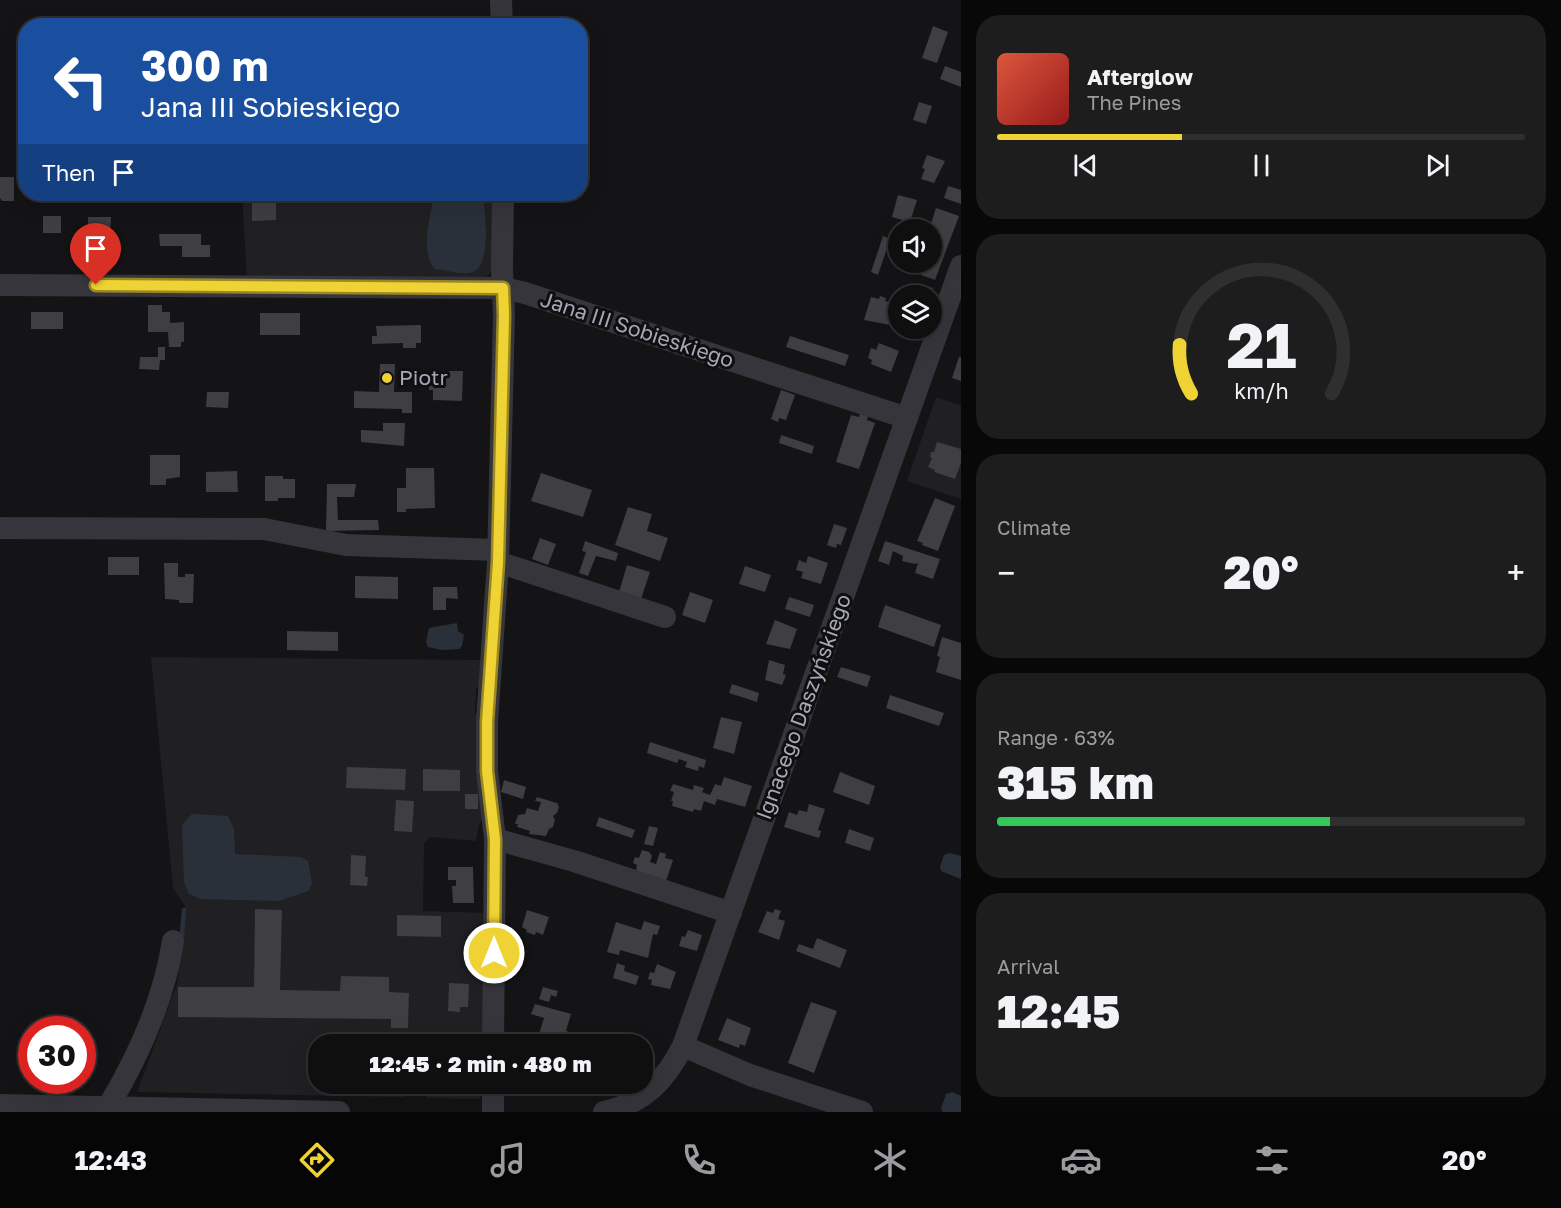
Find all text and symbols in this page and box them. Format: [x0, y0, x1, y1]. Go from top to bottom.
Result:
text: 300 m [141, 40, 268, 90]
icon: left [42, 42, 120, 120]
text: Afterglow [1087, 63, 1193, 90]
text: The Pines [1087, 90, 1181, 114]
text: Jana III Sobieskiego [141, 91, 400, 123]
icon: previous [1069, 149, 1102, 182]
icon: pause [1245, 149, 1278, 182]
icon: next [1421, 149, 1454, 182]
icon: arrive [107, 156, 140, 189]
text: Then [42, 159, 95, 186]
map controls [888, 219, 942, 339]
button: sound [888, 219, 942, 273]
pin [70, 223, 121, 285]
icon: arrive [79, 232, 112, 265]
button: layers [888, 285, 942, 339]
street label: Jana III Sobieskiego [537, 286, 737, 373]
text: 21 [1226, 307, 1296, 382]
place label: Piotr [399, 364, 448, 390]
marker: Piotr [380, 371, 394, 385]
text: km/h [1234, 378, 1288, 404]
text: Climate [997, 515, 1071, 539]
text: 20° [1223, 545, 1299, 599]
text: − [997, 553, 1015, 592]
text: + [1507, 553, 1525, 592]
street label: Ignacego Daszyńskiego [750, 590, 856, 823]
text: Range · 63% [997, 725, 1115, 749]
text: 315 km [997, 755, 1154, 809]
position arrow [462, 921, 526, 985]
text: Arrival [997, 954, 1060, 978]
text: 12:45 [997, 984, 1120, 1038]
speed limit sign: 30 [18, 1016, 96, 1094]
text: 12:45 · 2 min · 480 m [369, 1050, 592, 1077]
icon: directions [296, 1139, 338, 1181]
icon: music [487, 1139, 529, 1181]
icon: phone [678, 1139, 720, 1181]
icon: climate [869, 1139, 911, 1181]
icon: car [1060, 1139, 1102, 1181]
icon: filters [1251, 1139, 1293, 1181]
text: 12:43 [75, 1144, 147, 1176]
text: 20° [1442, 1144, 1486, 1176]

